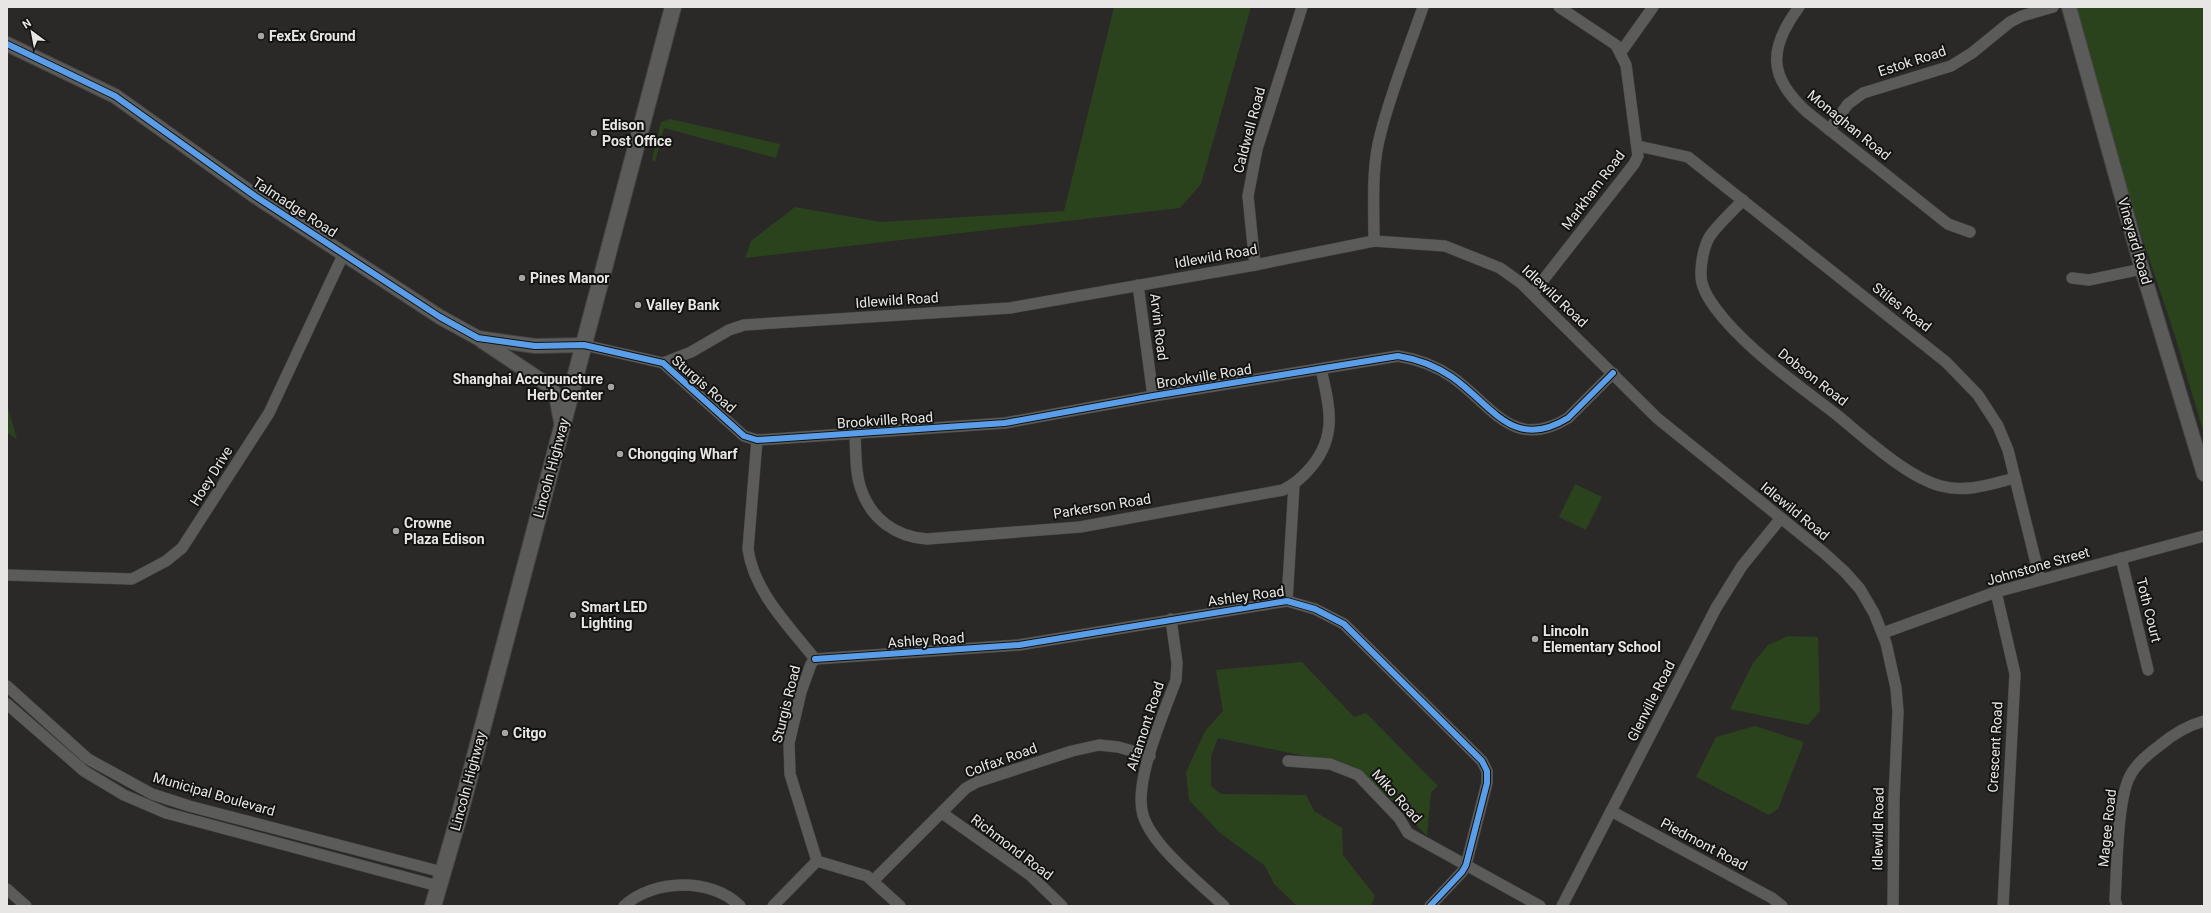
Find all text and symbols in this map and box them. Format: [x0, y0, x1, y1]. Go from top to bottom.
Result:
north arrow [12, 12, 52, 52]
text: N [20, 16, 34, 32]
place label: FexEx Ground [269, 28, 356, 44]
marker: FexEx Ground [256, 31, 266, 41]
street label: Estok Road [1876, 43, 1948, 79]
street label: Caldwell Road [1230, 85, 1268, 175]
street label: Monaghan Road [1804, 87, 1894, 163]
place label: Edison Post Office [602, 117, 672, 149]
marker: Edison Post Office [589, 128, 599, 138]
street label: Markham Road [1558, 147, 1628, 233]
street label: Talmadge Road [250, 174, 340, 240]
street label: Vineyard Road [2115, 196, 2155, 286]
street label: Idlewild Road [1174, 241, 1258, 271]
street label: Idlewild Road [1519, 262, 1591, 330]
place label: Pines Manor [530, 270, 609, 286]
marker: Pines Manor [517, 273, 527, 283]
street label: Stiles Road [1870, 279, 1934, 335]
street label: Idlewild Road [855, 289, 939, 311]
street label: Arvin Road [1147, 293, 1171, 361]
place label: Valley Bank [646, 297, 720, 313]
marker: Valley Bank [633, 300, 643, 310]
street label: Dobson Road [1775, 345, 1851, 409]
street label: Sturgis Road [669, 352, 739, 416]
street label: Brookville Road [1155, 361, 1253, 391]
place label: Shanghai Accupuncture Herb Center [453, 371, 603, 403]
marker: Shanghai Accupuncture Herb Center [606, 382, 616, 392]
street label: Brookville Road [836, 409, 934, 431]
street label: Lincoln Highway [530, 416, 572, 519]
street label: Hoey Drive [187, 443, 235, 509]
place label: Chongqing Wharf [628, 446, 739, 462]
marker: Chongqing Wharf [615, 449, 625, 459]
street label: Idlewild Road [1758, 479, 1832, 543]
street label: Parkerson Road [1052, 490, 1152, 522]
place label: Crowne Plaza Edison [404, 515, 485, 547]
marker: Crowne Plaza Edison [391, 526, 401, 536]
street label: Johnstone Street [1985, 544, 2092, 588]
street label: Toth Court [2133, 576, 2165, 644]
street label: Ashley Road [1207, 583, 1285, 609]
place label: Smart LED Lighting [581, 599, 647, 631]
marker: Smart LED Lighting [568, 610, 578, 620]
place label: Lincoln Elementary School [1543, 623, 1661, 655]
street label: Ashley Road [887, 629, 965, 651]
marker: Lincoln Elementary School [1530, 634, 1540, 644]
street label: Glenville Road [1624, 658, 1678, 744]
street label: Sturgis Road [769, 664, 803, 744]
street label: Altamont Road [1123, 679, 1167, 773]
street label: Crescent Road [1985, 701, 2005, 793]
place label: Citgo [513, 725, 547, 741]
marker: Citgo [500, 728, 510, 738]
street label: Lincoln Highway [447, 729, 489, 832]
street label: Colfax Road [963, 740, 1039, 780]
street label: Miko Road [1369, 766, 1425, 826]
street label: Municipal Boulevard [151, 769, 277, 819]
street label: Idlewild Road [1869, 787, 1887, 871]
street label: Magee Road [2095, 788, 2119, 868]
street label: Richmond Road [968, 811, 1056, 883]
street label: Piedmont Road [1658, 814, 1750, 874]

